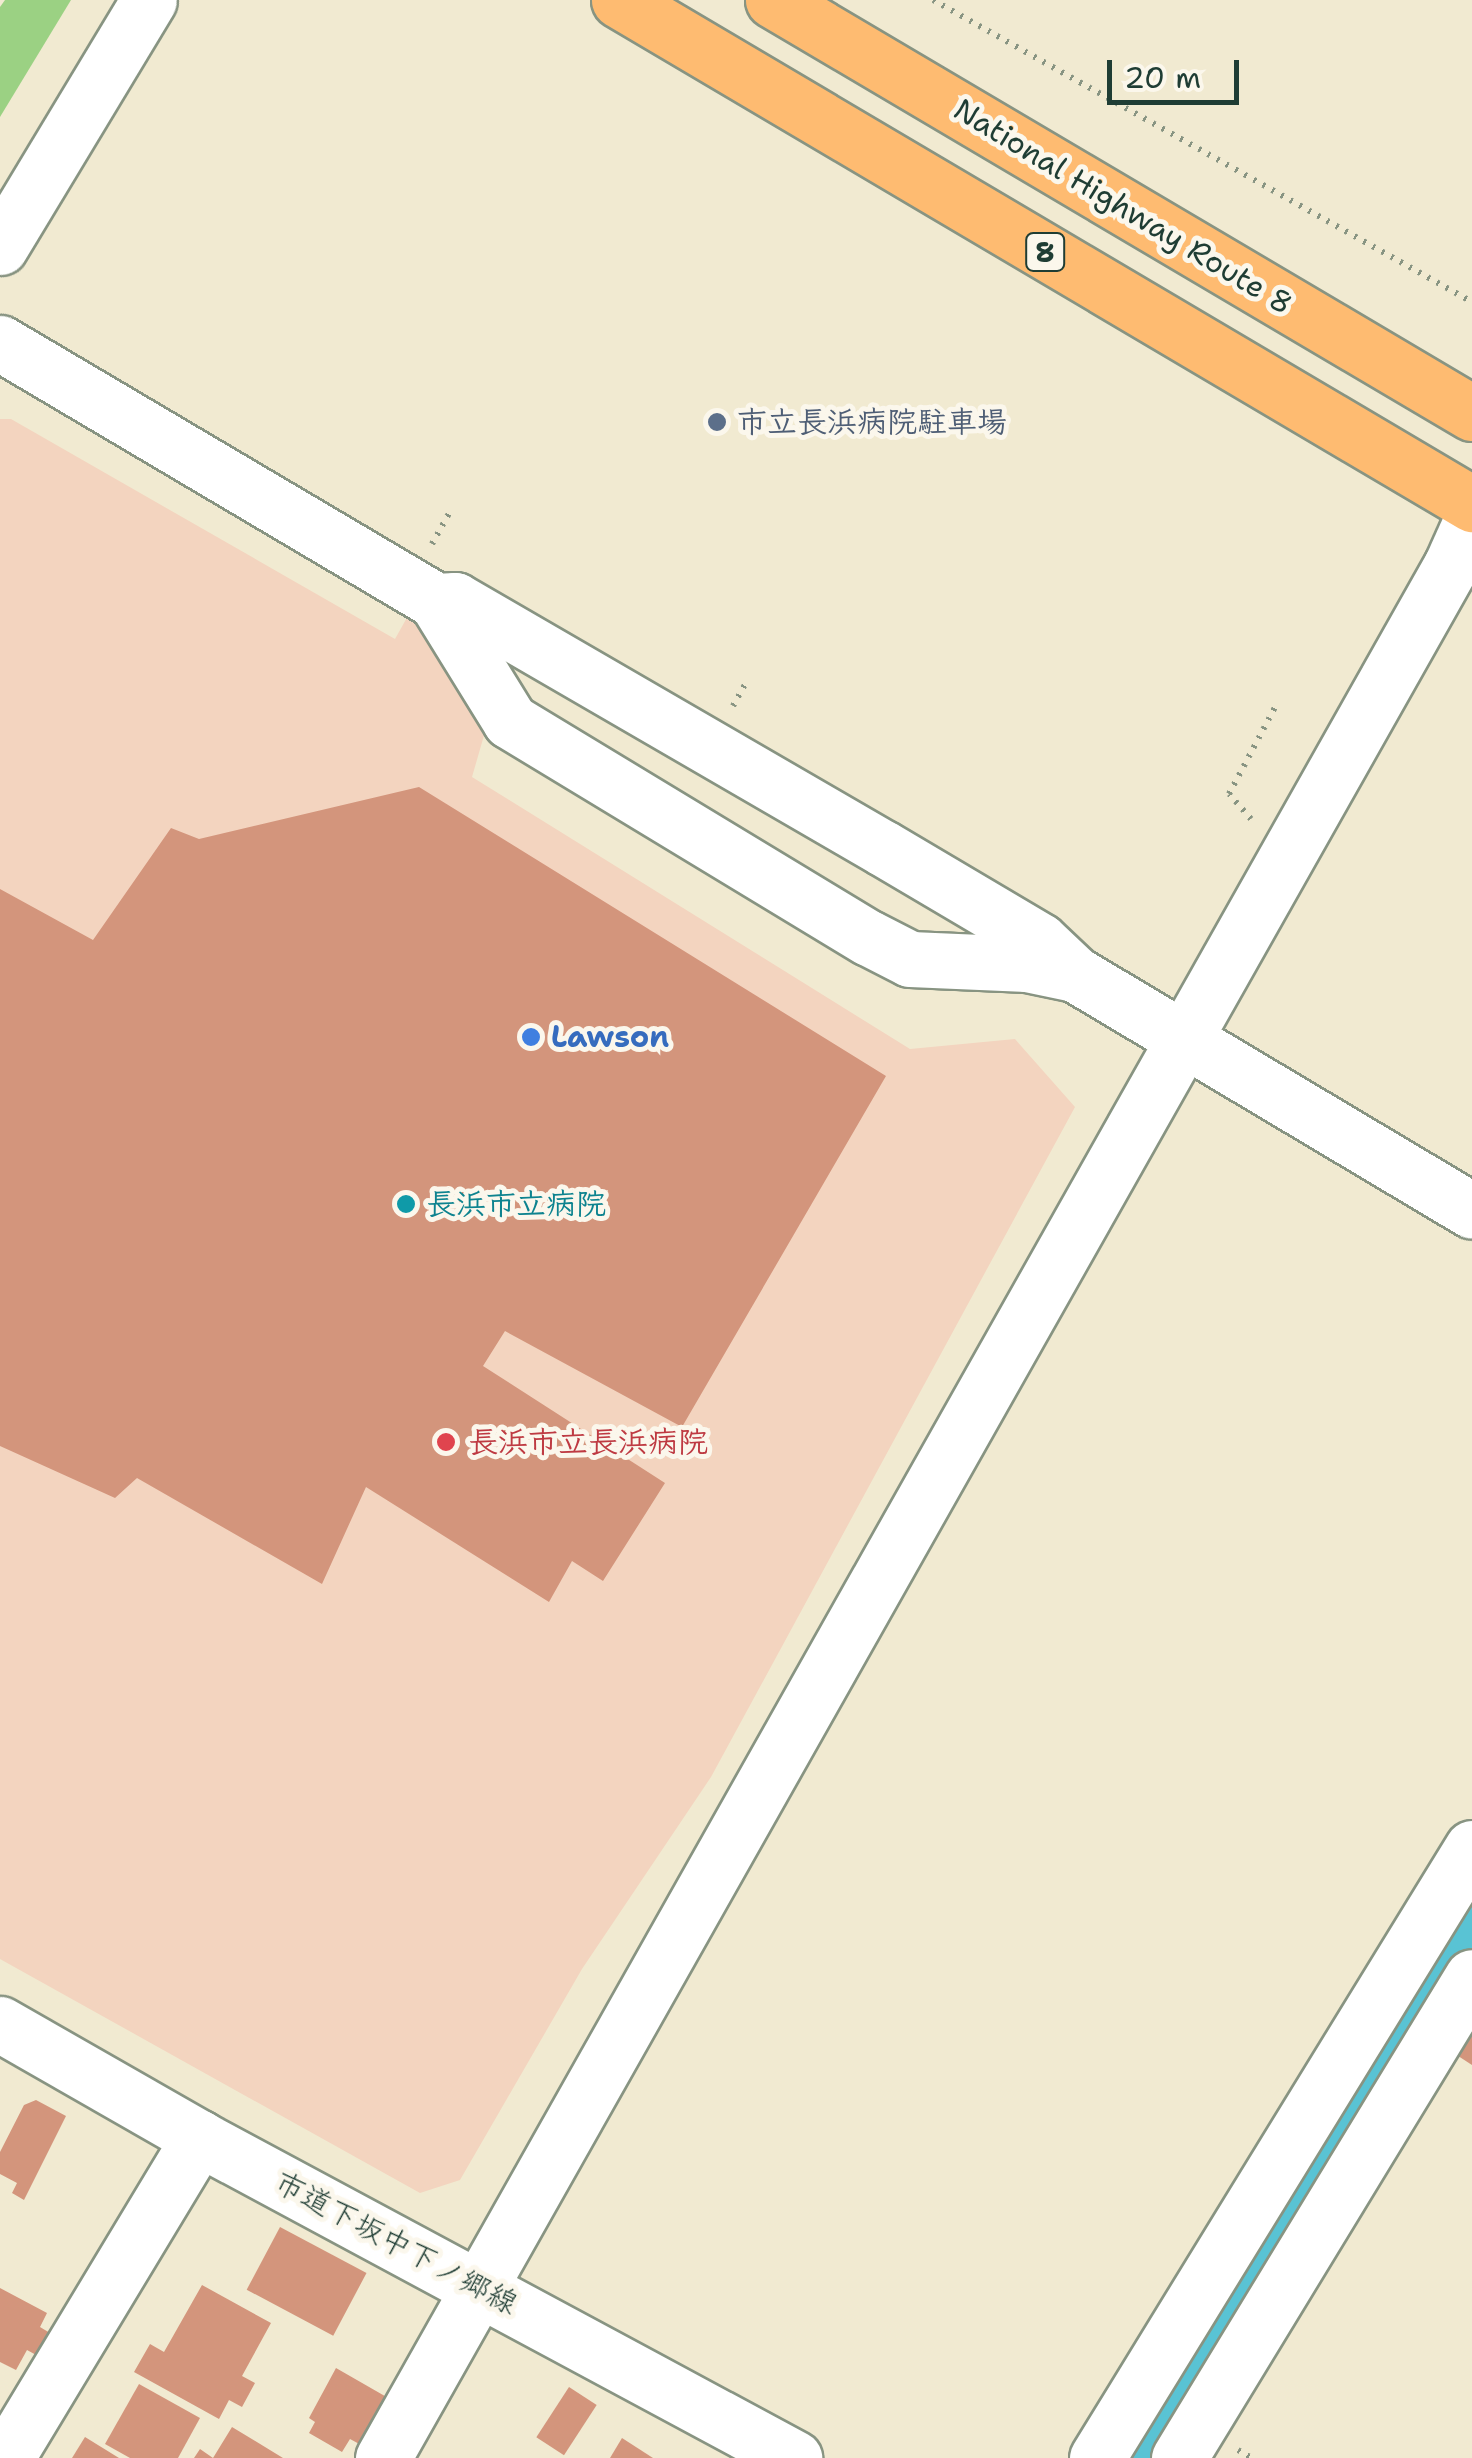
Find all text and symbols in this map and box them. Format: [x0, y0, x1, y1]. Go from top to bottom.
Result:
scale bar [1112, 40, 1244, 102]
text: 20 m [1124, 57, 1201, 98]
street label: National Highway Route 8 [947, 92, 1299, 322]
road number: 8 [1025, 229, 1065, 275]
place label: 市立長浜病院駐車場 [737, 404, 1007, 440]
marker: 市立長浜病院駐車場 [706, 411, 728, 433]
place label: Lawson [551, 1019, 669, 1055]
marker: Lawson [520, 1026, 542, 1048]
place label: 長浜市立病院 [426, 1186, 606, 1222]
marker: 長浜市立病院 [395, 1193, 417, 1215]
place label: 長浜市立長浜病院 [468, 1424, 708, 1460]
marker: 長浜市立長浜病院 [433, 1429, 459, 1455]
street label: 市道下坂中下ノ郷線 [268, 2164, 524, 2322]

